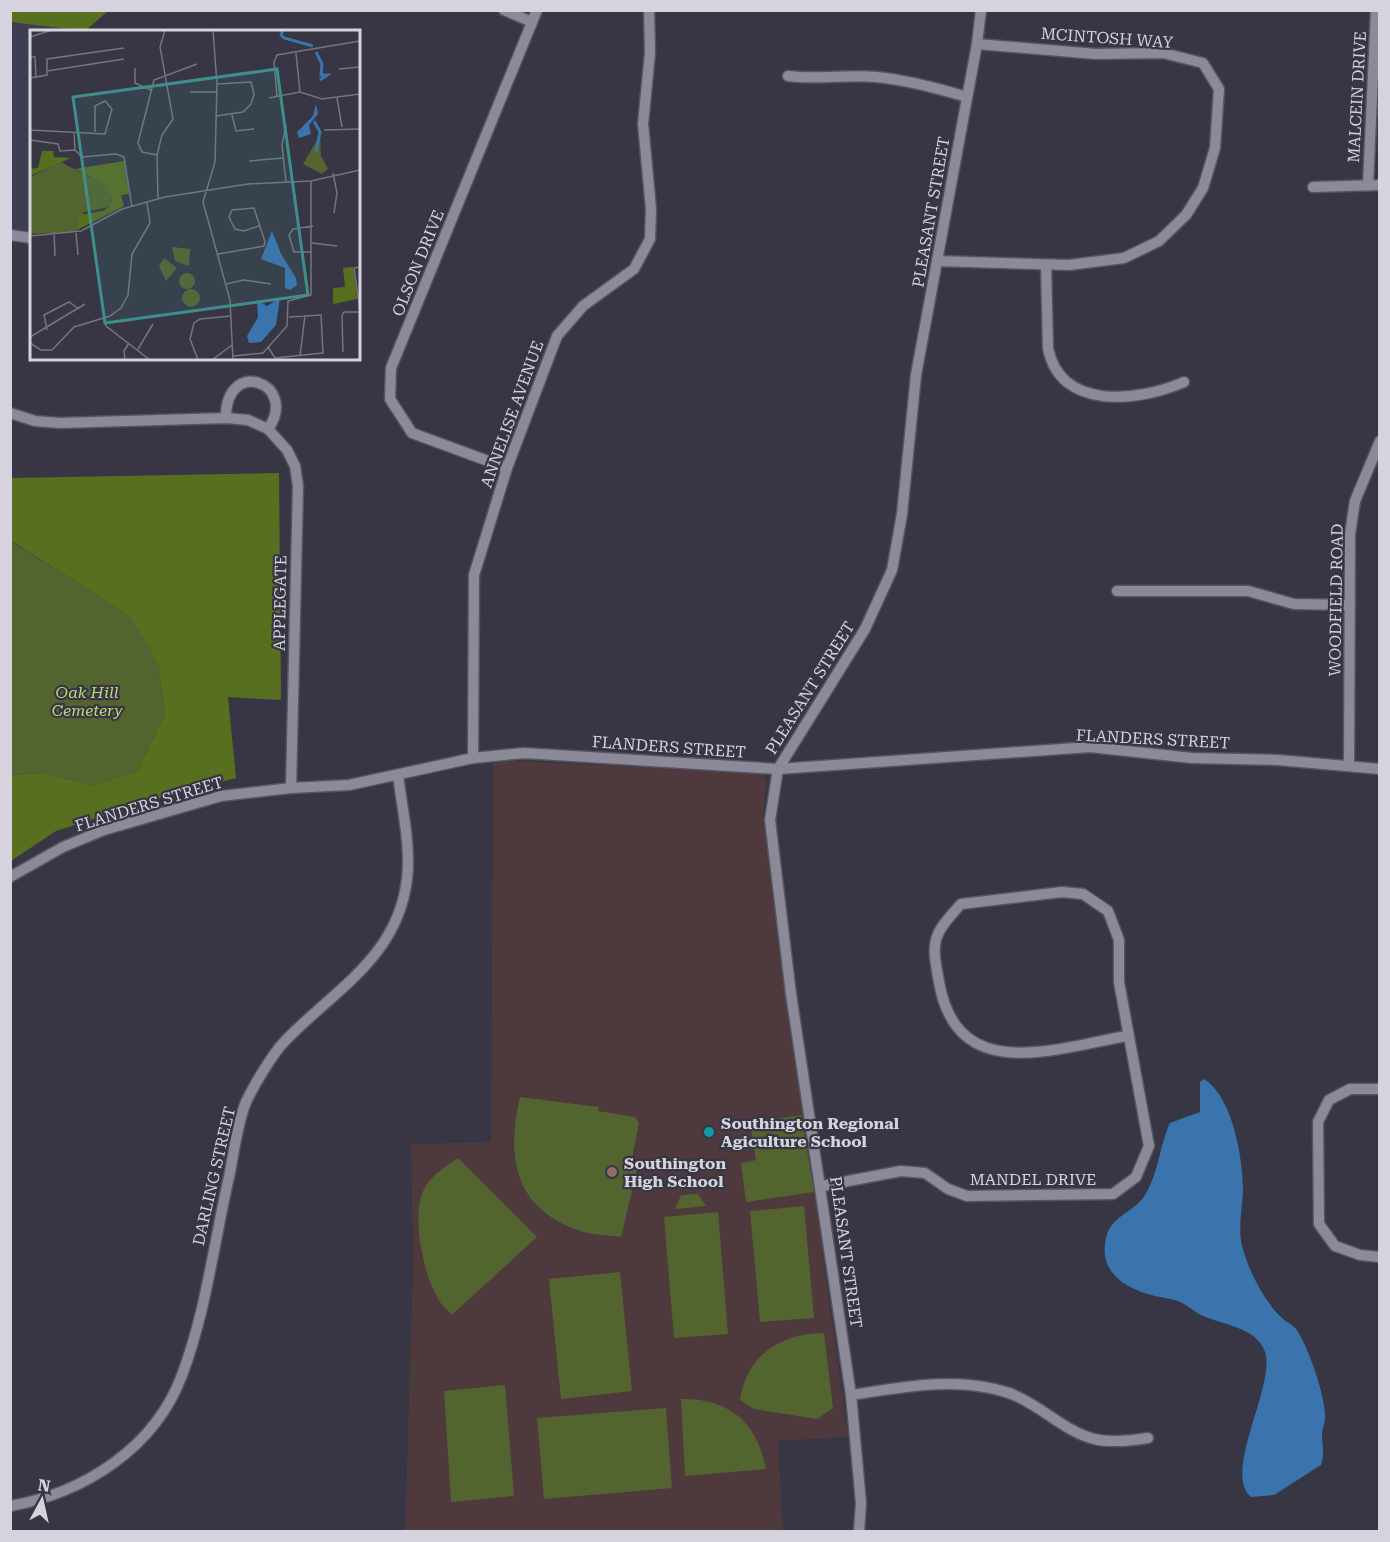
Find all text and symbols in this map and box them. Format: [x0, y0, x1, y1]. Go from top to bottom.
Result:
street label: MCINTOSH WAY [1040, 24, 1174, 52]
inset map [30, 30, 360, 360]
street label: MALCEIN DRIVE [1344, 31, 1370, 163]
street label: PLEASANT STREET [908, 135, 954, 289]
street label: OLSON DRIVE [388, 207, 448, 319]
street label: ANNELISE AVENUE [477, 338, 547, 490]
street label: WOODFIELD ROAD [1325, 523, 1347, 677]
street label: APPLEGATE [270, 555, 290, 651]
street label: PLEASANT STREET [761, 618, 859, 758]
park label: Oak Hill Cemetery [52, 683, 123, 720]
street label: FLANDERS STREET [1076, 725, 1231, 753]
street label: FLANDERS STREET [592, 732, 747, 762]
street label: FLANDERS STREET [73, 772, 226, 836]
street label: DARLING STREET [189, 1104, 239, 1247]
place label: Southington Regional Agiculture School [721, 1114, 900, 1151]
marker: Southington Regional Agiculture School [702, 1125, 716, 1139]
place label: Southington High School [624, 1154, 726, 1191]
marker: Southington High School [605, 1165, 619, 1179]
street label: MANDEL DRIVE [970, 1170, 1096, 1189]
street label: PLEASANT STREET [826, 1175, 866, 1329]
north arrow [12, 1470, 72, 1530]
text: N [37, 1475, 51, 1496]

